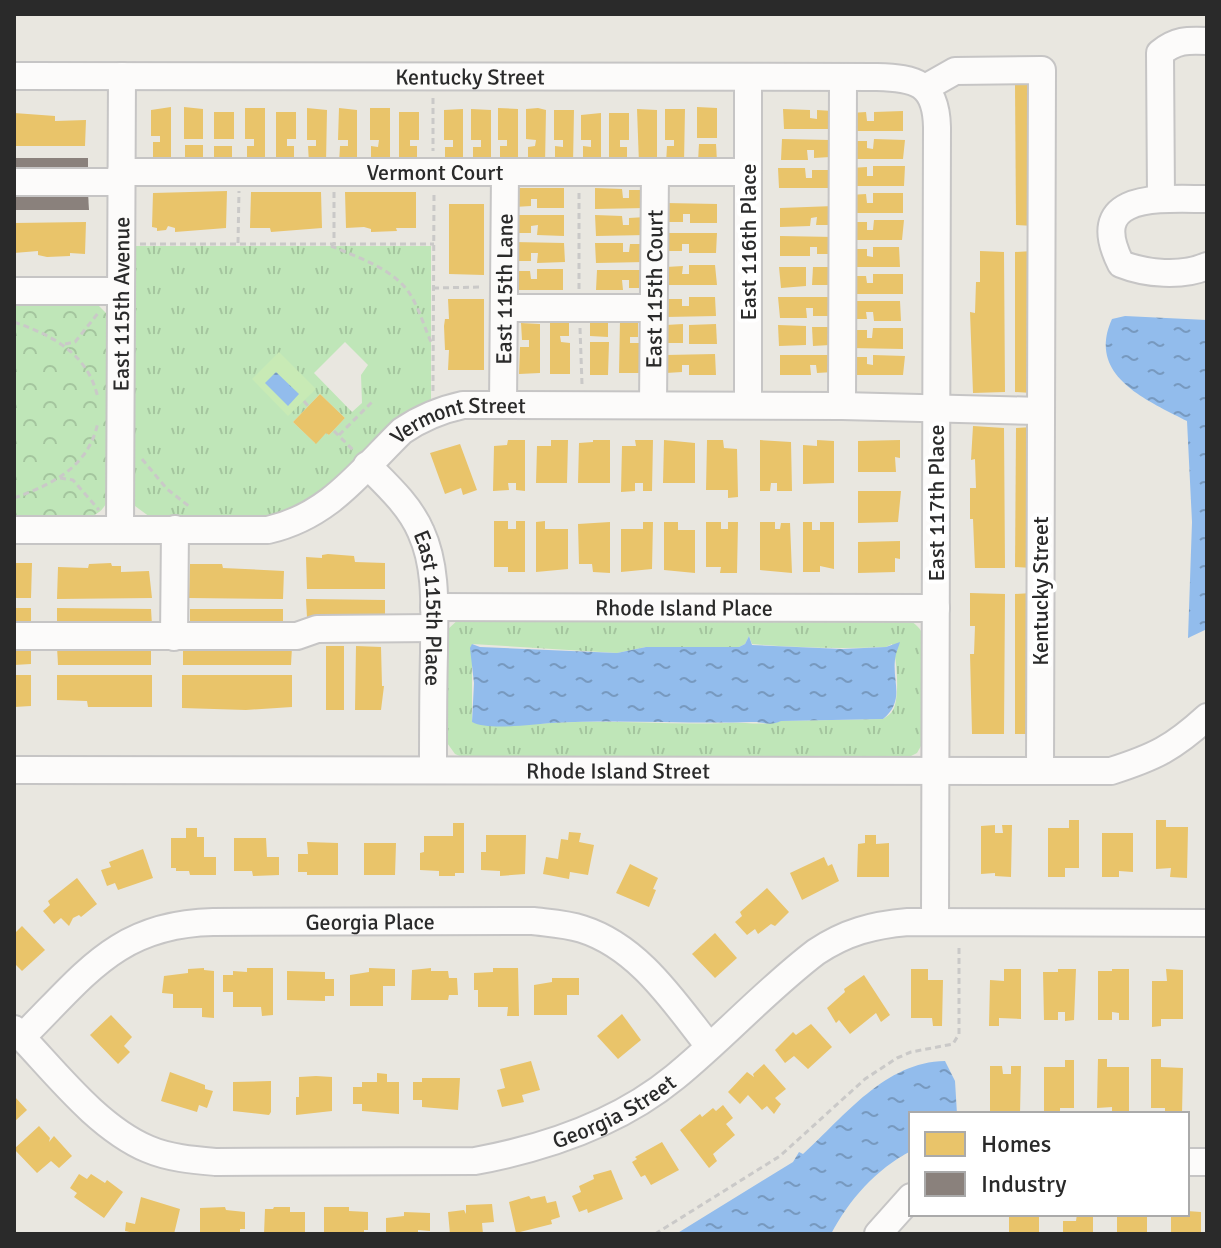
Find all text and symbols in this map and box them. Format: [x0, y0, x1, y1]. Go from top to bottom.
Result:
street label: Kentucky Street [395, 63, 545, 91]
street label: Vermont Court [366, 159, 504, 186]
street label: East 116th Place [735, 163, 762, 321]
street label: East 115th Court [640, 209, 669, 368]
street label: East 115th Lane [490, 213, 519, 365]
street label: East 115th Avenue [108, 217, 135, 391]
street label: Vermont Street [384, 392, 526, 449]
street label: East 117th Place [923, 424, 950, 582]
street label: Kentucky Street [1027, 516, 1054, 666]
street label: East 115th Place [408, 526, 447, 686]
street label: Rhode Island Place [595, 594, 773, 622]
street label: Rhode Island Street [526, 757, 710, 785]
street label: Georgia Place [305, 908, 435, 936]
street label: Georgia Street [549, 1069, 681, 1155]
legend [909, 1112, 1189, 1216]
text: Homes [981, 1129, 1051, 1159]
text: Industry [981, 1169, 1067, 1199]

